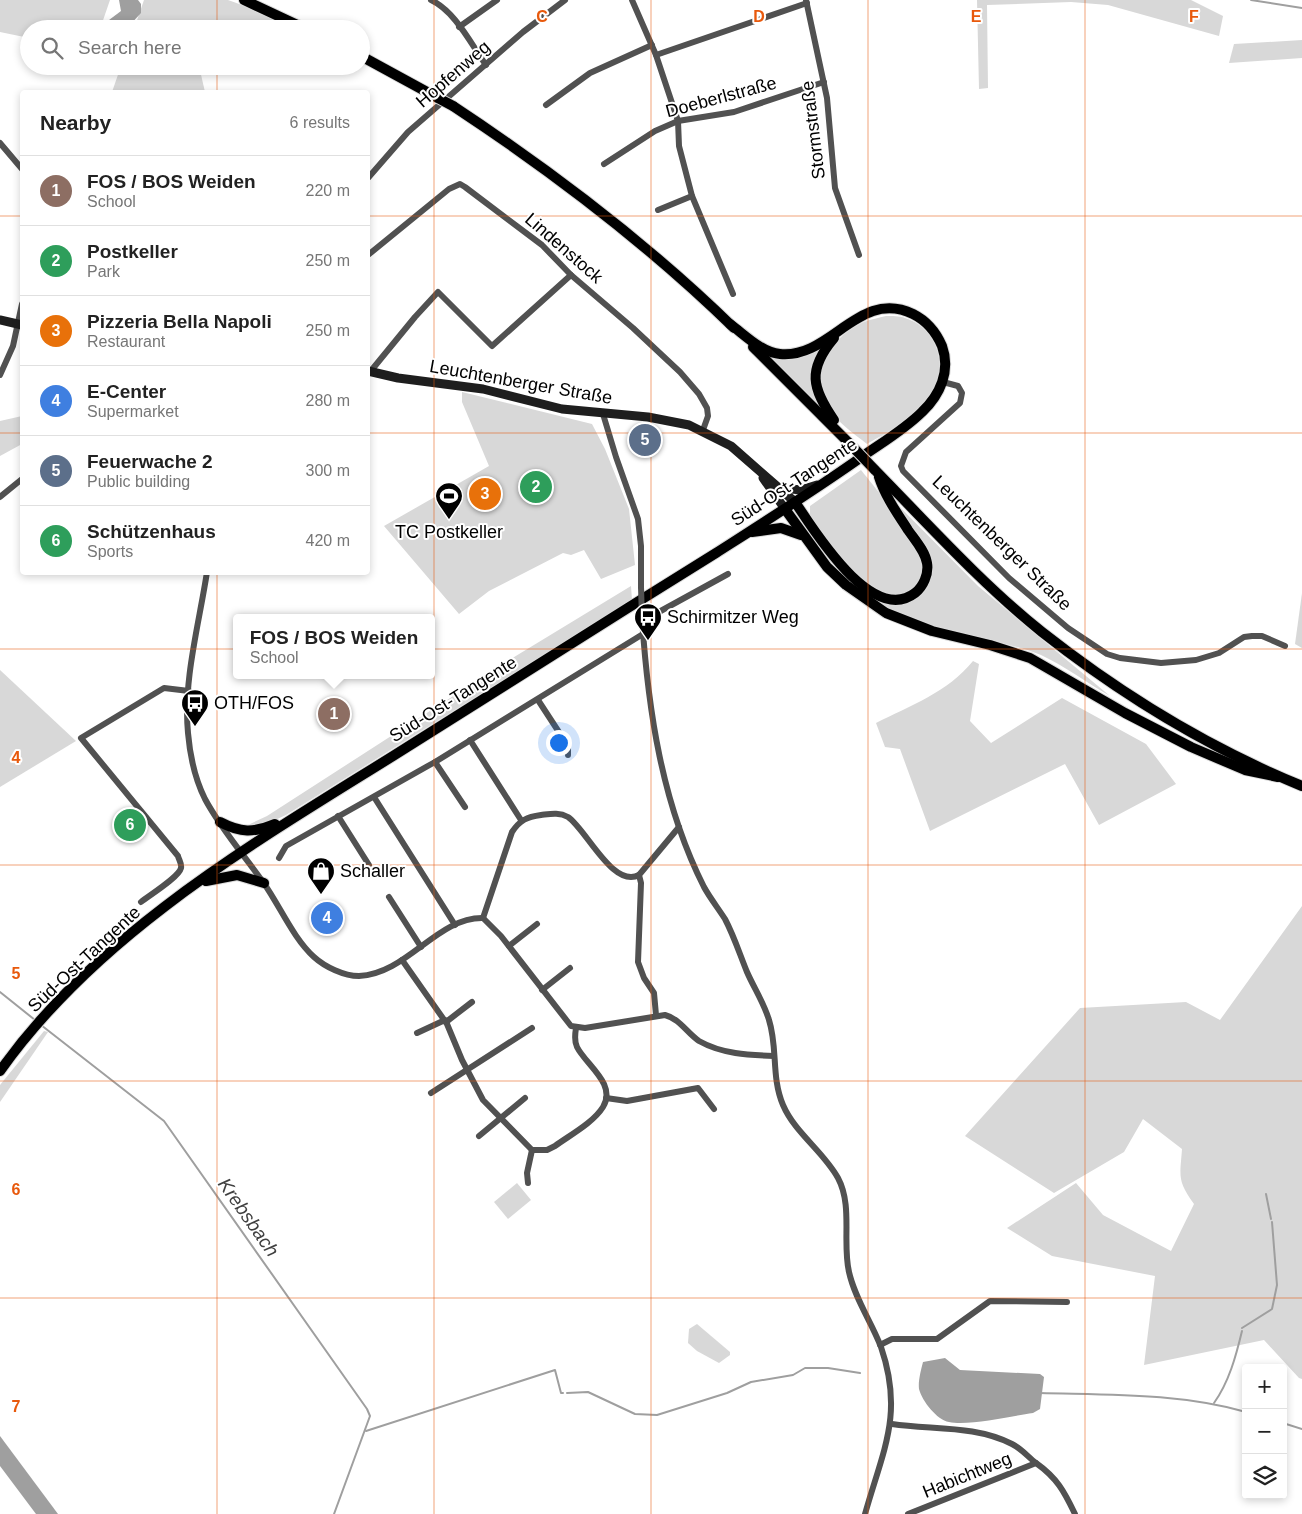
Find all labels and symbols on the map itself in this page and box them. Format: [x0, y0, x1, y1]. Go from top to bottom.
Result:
text: C [536, 8, 548, 25]
text: D [753, 8, 765, 25]
text: E [971, 8, 982, 25]
text: F [1189, 8, 1199, 25]
street label: Hopfenweg [412, 37, 494, 111]
street label: Doeberlstraße [663, 73, 779, 121]
street label: Stormstraße [797, 80, 829, 180]
street label: Lindenstock [521, 209, 608, 288]
street label: Leuchtenberger Straße [428, 356, 614, 408]
pin: 5 [629, 421, 661, 459]
street label: Süd-Ost-Tangente [727, 434, 861, 530]
pin: 2 [520, 468, 552, 506]
street label: Leuchtenberger Straße [928, 472, 1076, 614]
pin: 3 [469, 475, 501, 513]
sports icon: TC Postkeller [434, 481, 464, 520]
place label: TC Postkeller [395, 522, 503, 542]
bus stop icon: Schirmitzer Weg [633, 602, 663, 641]
place label: Schirmitzer Weg [667, 607, 799, 627]
street label: Süd-Ost-Tangente [386, 652, 520, 746]
bus stop icon: OTH/FOS [180, 688, 210, 727]
place label: OTH/FOS [214, 693, 294, 713]
pin: 1 [318, 695, 350, 733]
your location [546, 730, 572, 756]
text: 4 [12, 749, 21, 766]
pin: 6 [114, 806, 146, 844]
shop icon: Schaller [306, 856, 336, 895]
place label: Schaller [340, 861, 405, 881]
pin: 4 [311, 899, 343, 937]
street label: Süd-Ost-Tangente [24, 902, 144, 1016]
text: 5 [12, 965, 21, 982]
water label: Krebsbach [214, 1174, 283, 1261]
text: 6 [12, 1181, 21, 1198]
text: 7 [12, 1398, 21, 1415]
street label: Habichtweg [920, 1448, 1014, 1502]

